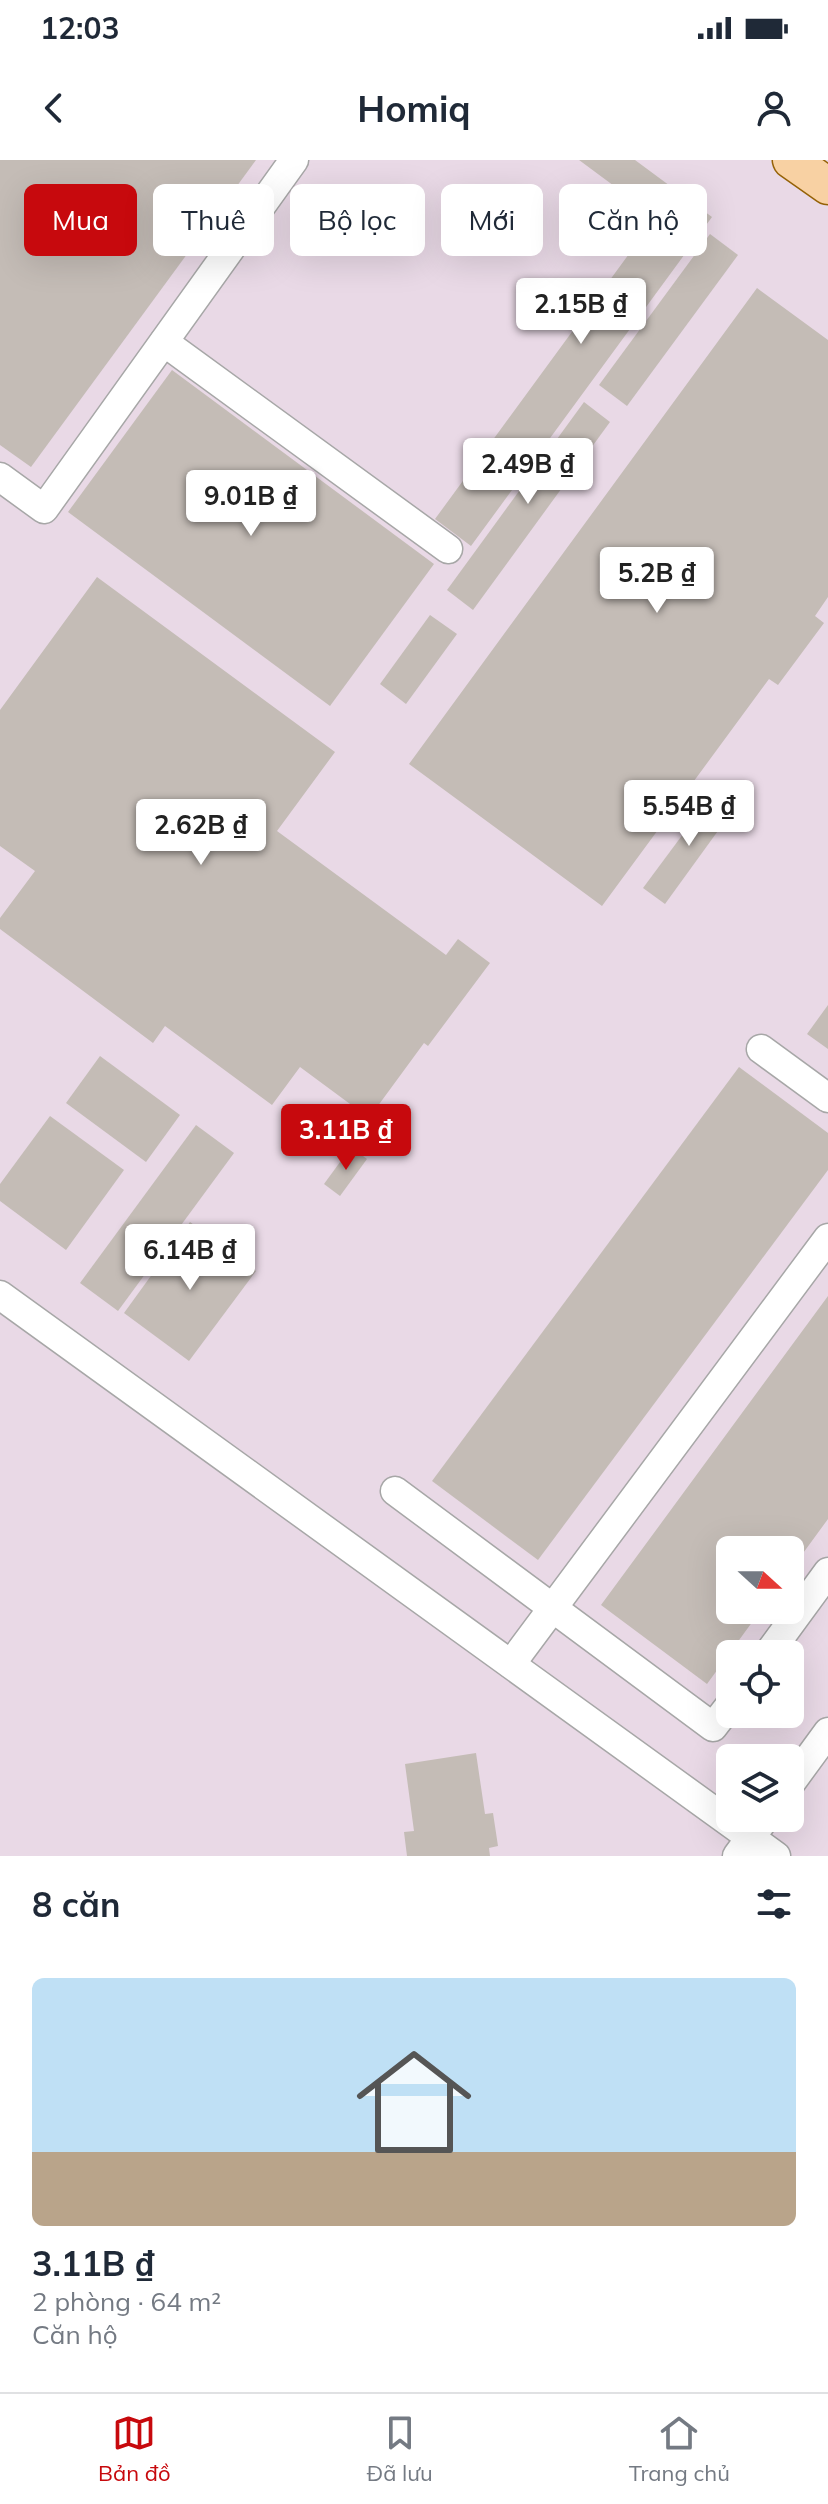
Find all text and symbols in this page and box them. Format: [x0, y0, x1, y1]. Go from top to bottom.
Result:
text: 12:03 [40, 9, 119, 47]
icon: back [32, 86, 76, 130]
text: Homiq [357, 86, 471, 131]
icon: person [752, 86, 796, 130]
chip: Mua [24, 184, 137, 256]
chip: Thuê [153, 184, 274, 256]
chip: Bộ lọc [290, 184, 425, 256]
chip: Mới [441, 184, 543, 256]
chip: Căn hộ [559, 184, 707, 256]
pin: 2.15B ₫ [507, 278, 655, 346]
text: 2.15B ₫ [534, 287, 628, 320]
pin: 2.49B ₫ [454, 438, 602, 506]
text: 2.49B ₫ [481, 447, 575, 480]
pin: 9.01B ₫ [177, 470, 325, 538]
text: 9.01B ₫ [204, 479, 298, 512]
pin: 5.2B ₫ [592, 547, 722, 615]
text: 5.2B ₫ [618, 556, 696, 589]
pin: 5.54B ₫ [615, 780, 763, 848]
text: 5.54B ₫ [642, 789, 736, 822]
pin: 2.62B ₫ [127, 799, 275, 867]
text: 2.62B ₫ [154, 808, 248, 841]
pin: 3.11B ₫ [272, 1104, 420, 1172]
text: 3.11B ₫ [299, 1113, 393, 1146]
pin: 6.14B ₫ [116, 1224, 264, 1292]
text: 6.14B ₫ [143, 1233, 237, 1266]
north arrow [716, 1536, 804, 1624]
map controls [716, 1536, 804, 1832]
button: locate [716, 1640, 804, 1728]
button: layers [716, 1744, 804, 1832]
icon: filters [752, 1882, 796, 1926]
text: 8 căn [32, 1883, 120, 1926]
icon: home [342, 2030, 486, 2174]
text: 3.11B ₫ [32, 2242, 155, 2285]
text: 2 phòng · 64 m² [32, 2285, 221, 2318]
text: Căn hộ [32, 2318, 118, 2351]
tab: Bản đồ [98, 2411, 171, 2487]
tab: Đã lưu [367, 2411, 433, 2487]
tab: Trang chủ [629, 2411, 730, 2487]

